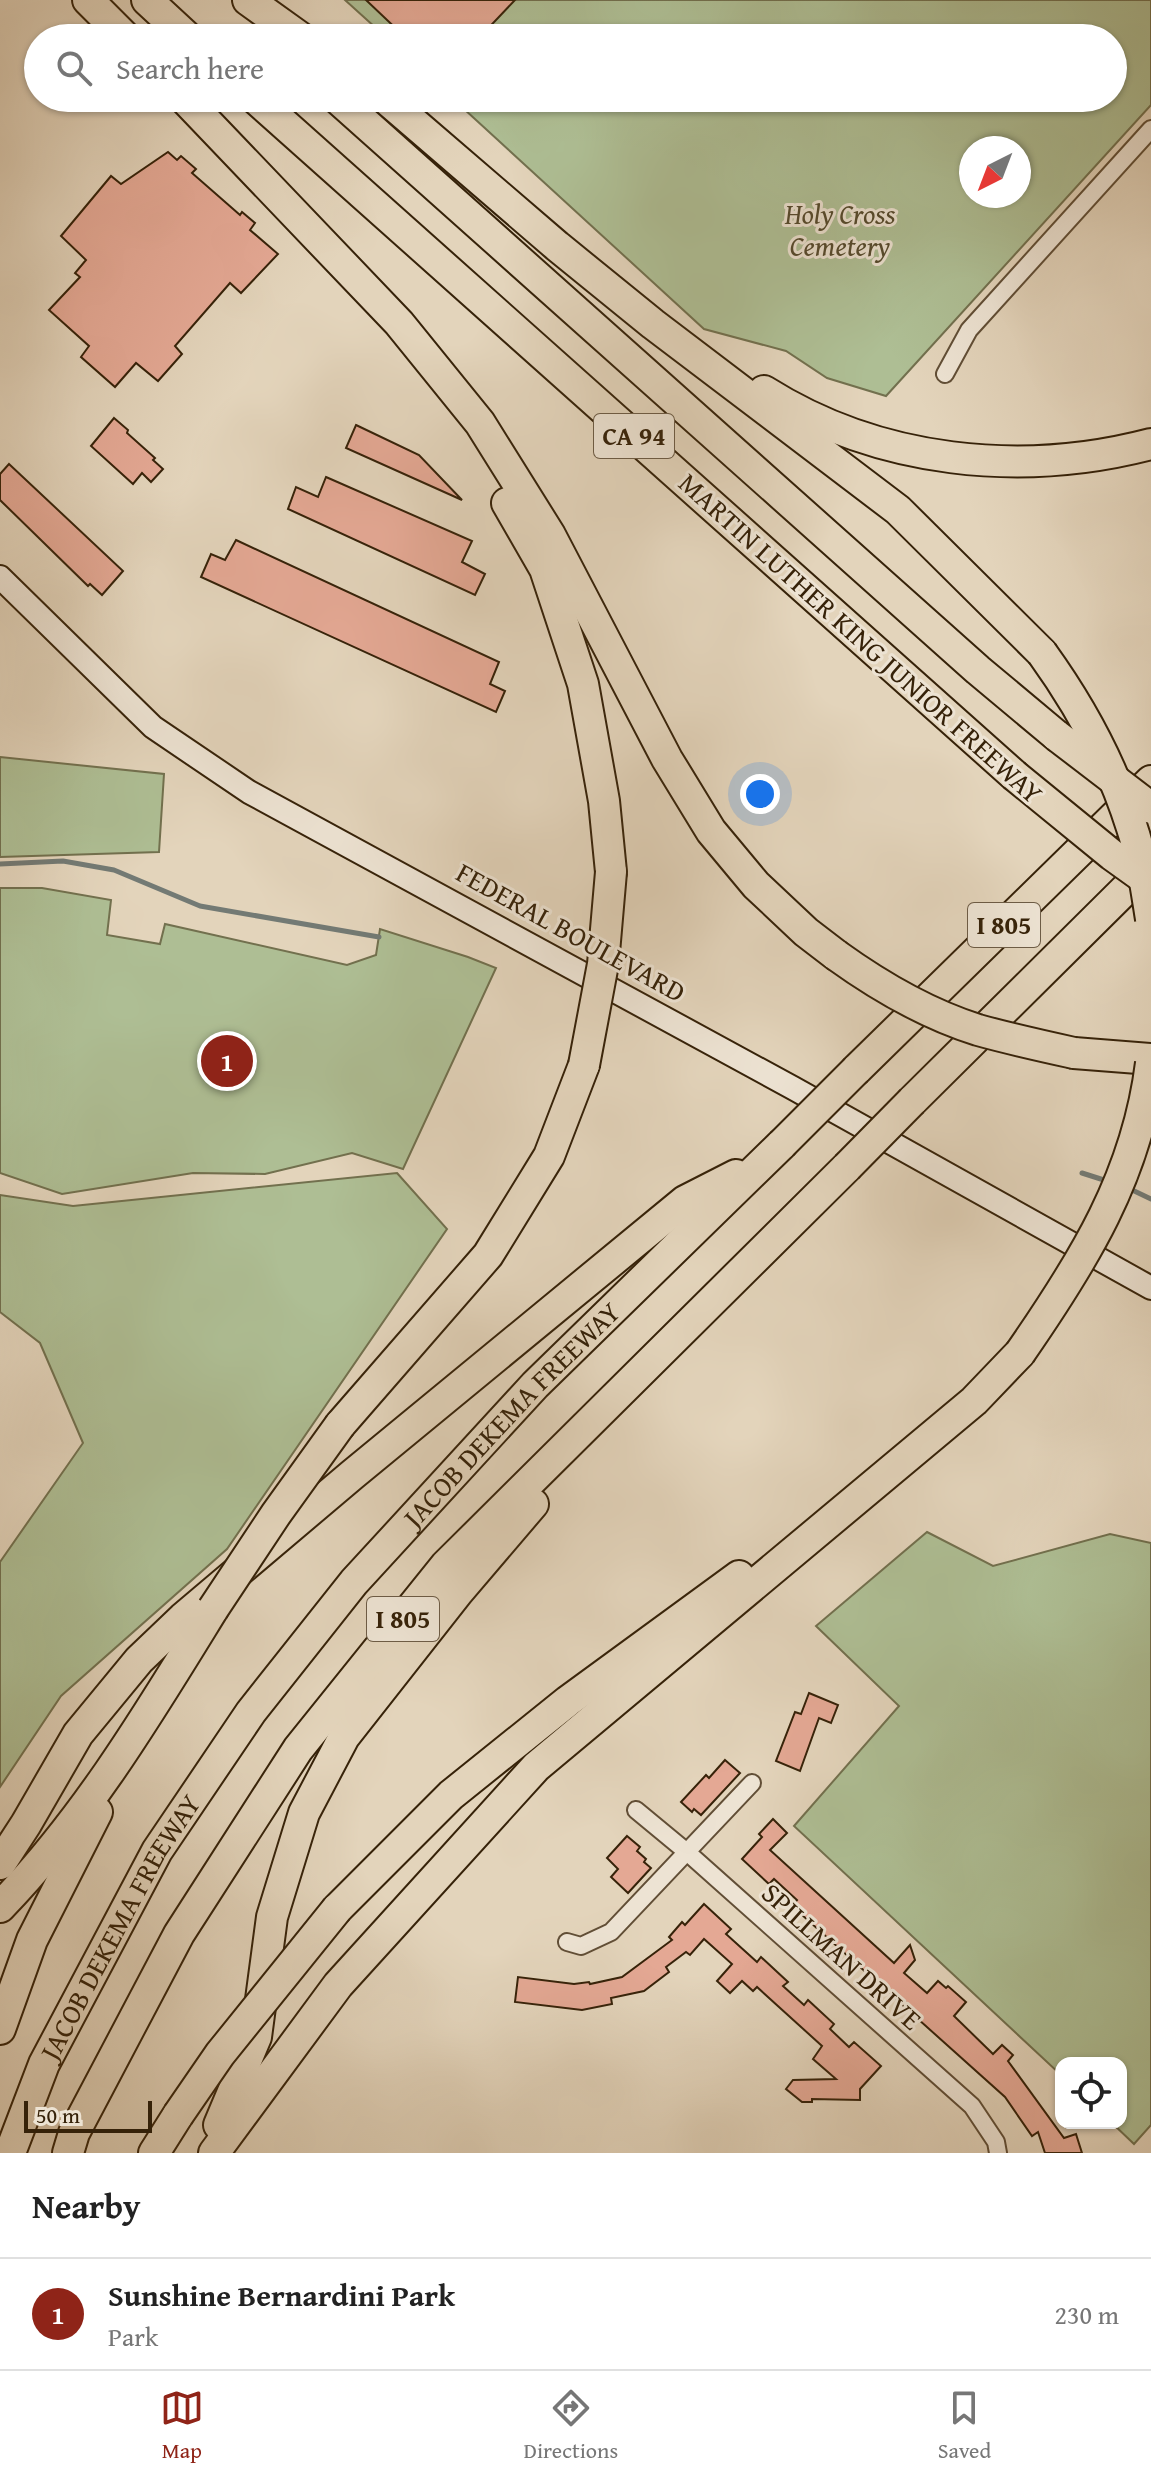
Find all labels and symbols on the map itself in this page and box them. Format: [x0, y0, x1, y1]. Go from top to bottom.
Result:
north arrow [959, 136, 1031, 208]
park label: Holy Cross Cemetery [784, 193, 895, 266]
road number: CA 94 [594, 414, 674, 458]
street label: MARTIN LUTHER KING JUNIOR FREEWAY [670, 463, 1053, 813]
your location [740, 774, 780, 814]
street label: FEDERAL BOULEVARD [449, 851, 693, 1012]
road number: I 805 [968, 903, 1040, 947]
pin: 1 [201, 1031, 253, 1091]
street label: JACOB DEKEMA FREEWAY [391, 1292, 629, 1538]
road number: I 805 [367, 1597, 439, 1641]
street label: JACOB DEKEMA FREEWAY [27, 1785, 210, 2070]
street label: SPILLMAN DRIVE [753, 1872, 932, 2039]
scale bar [24, 2097, 152, 2133]

